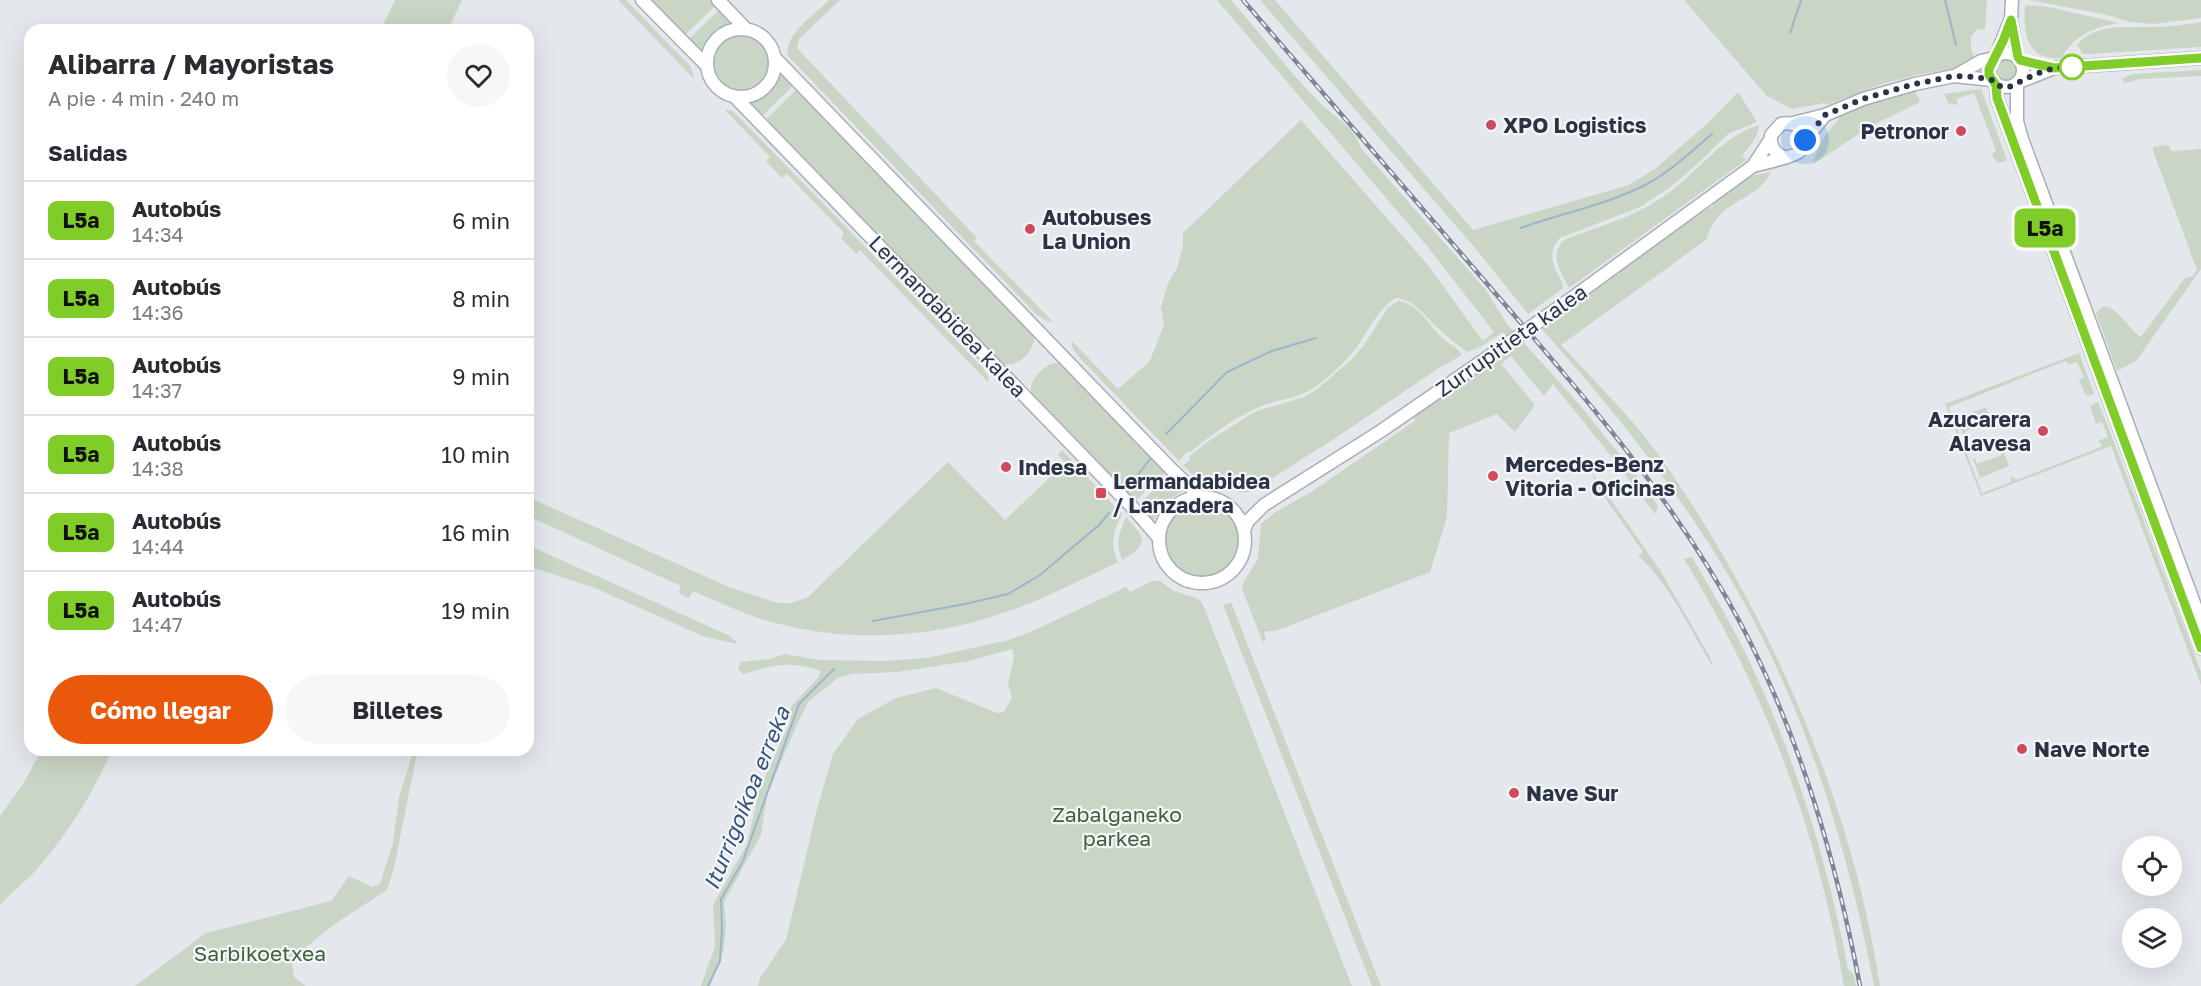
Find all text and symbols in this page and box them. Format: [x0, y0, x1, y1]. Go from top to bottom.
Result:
button: heart [447, 44, 510, 107]
text: Alibarra / Mayoristas [48, 47, 334, 80]
unlabelled marker [2059, 54, 2085, 80]
text: A pie · 4 min · 240 m [48, 86, 239, 110]
place label: XPO Logistics [1503, 112, 1647, 138]
marker: XPO Logistics [1484, 118, 1498, 132]
place label: Petronor [1860, 118, 1949, 144]
marker: Petronor [1954, 124, 1968, 138]
your location [1790, 125, 1820, 155]
text: Salidas [48, 139, 128, 166]
text: Autobús [132, 195, 221, 222]
place label: Autobuses La Union [1042, 204, 1152, 254]
text: L5a [63, 207, 99, 233]
text: 6 min [452, 207, 510, 234]
line badge: L5a [2010, 208, 2080, 248]
text: L5a [2027, 215, 2063, 241]
text: 14:34 [132, 222, 184, 246]
marker: Autobuses La Union [1023, 222, 1037, 236]
street label: Lermandabidea kalea [864, 230, 1032, 402]
text: Autobús [132, 273, 221, 300]
street label: Zurrupitieta kalea [1431, 278, 1591, 402]
text: L5a [63, 285, 99, 311]
text: 8 min [452, 285, 510, 312]
text: 14:36 [132, 300, 184, 324]
text: Autobús [132, 351, 221, 378]
text: L5a [63, 363, 99, 389]
text: 9 min [452, 363, 510, 390]
text: 14:37 [132, 378, 182, 402]
place label: Azucarera Alavesa [1928, 406, 2031, 456]
marker: Azucarera Alavesa [2036, 424, 2050, 438]
text: Autobús [132, 429, 221, 456]
text: L5a [63, 441, 99, 467]
text: 10 min [441, 441, 510, 468]
place label: Mercedes-Benz Vitoria - Oficinas [1505, 451, 1676, 501]
place label: Indesa [1018, 454, 1087, 480]
text: 14:38 [132, 456, 184, 480]
marker: Indesa [999, 460, 1013, 474]
place label: Lermandabidea / Lanzadera [1113, 468, 1270, 518]
marker: Mercedes-Benz Vitoria - Oficinas [1486, 469, 1500, 483]
marker: Lermandabidea / Lanzadera [1094, 486, 1108, 500]
text: Autobús [132, 507, 221, 534]
text: L5a [63, 519, 99, 545]
text: 16 min [442, 519, 510, 546]
text: 14:44 [132, 534, 184, 558]
text: Autobús [132, 585, 221, 612]
text: L5a [63, 597, 99, 623]
text: 19 min [442, 597, 510, 624]
text: 14:47 [132, 612, 183, 636]
button: Cómo llegar [48, 675, 273, 744]
button: Billetes [285, 675, 510, 744]
water label: Iturrigoikoa erreka [697, 701, 796, 893]
place label: Nave Norte [2034, 736, 2150, 762]
marker: Nave Norte [2015, 742, 2029, 756]
place label: Nave Sur [1526, 780, 1618, 806]
marker: Nave Sur [1507, 786, 1521, 800]
park label: Zabalganeko parkea [1052, 801, 1182, 851]
map controls [2122, 836, 2182, 968]
button: locate [2122, 836, 2182, 896]
button: layers [2122, 908, 2182, 968]
park label: Sarbikoetxea [194, 940, 326, 966]

